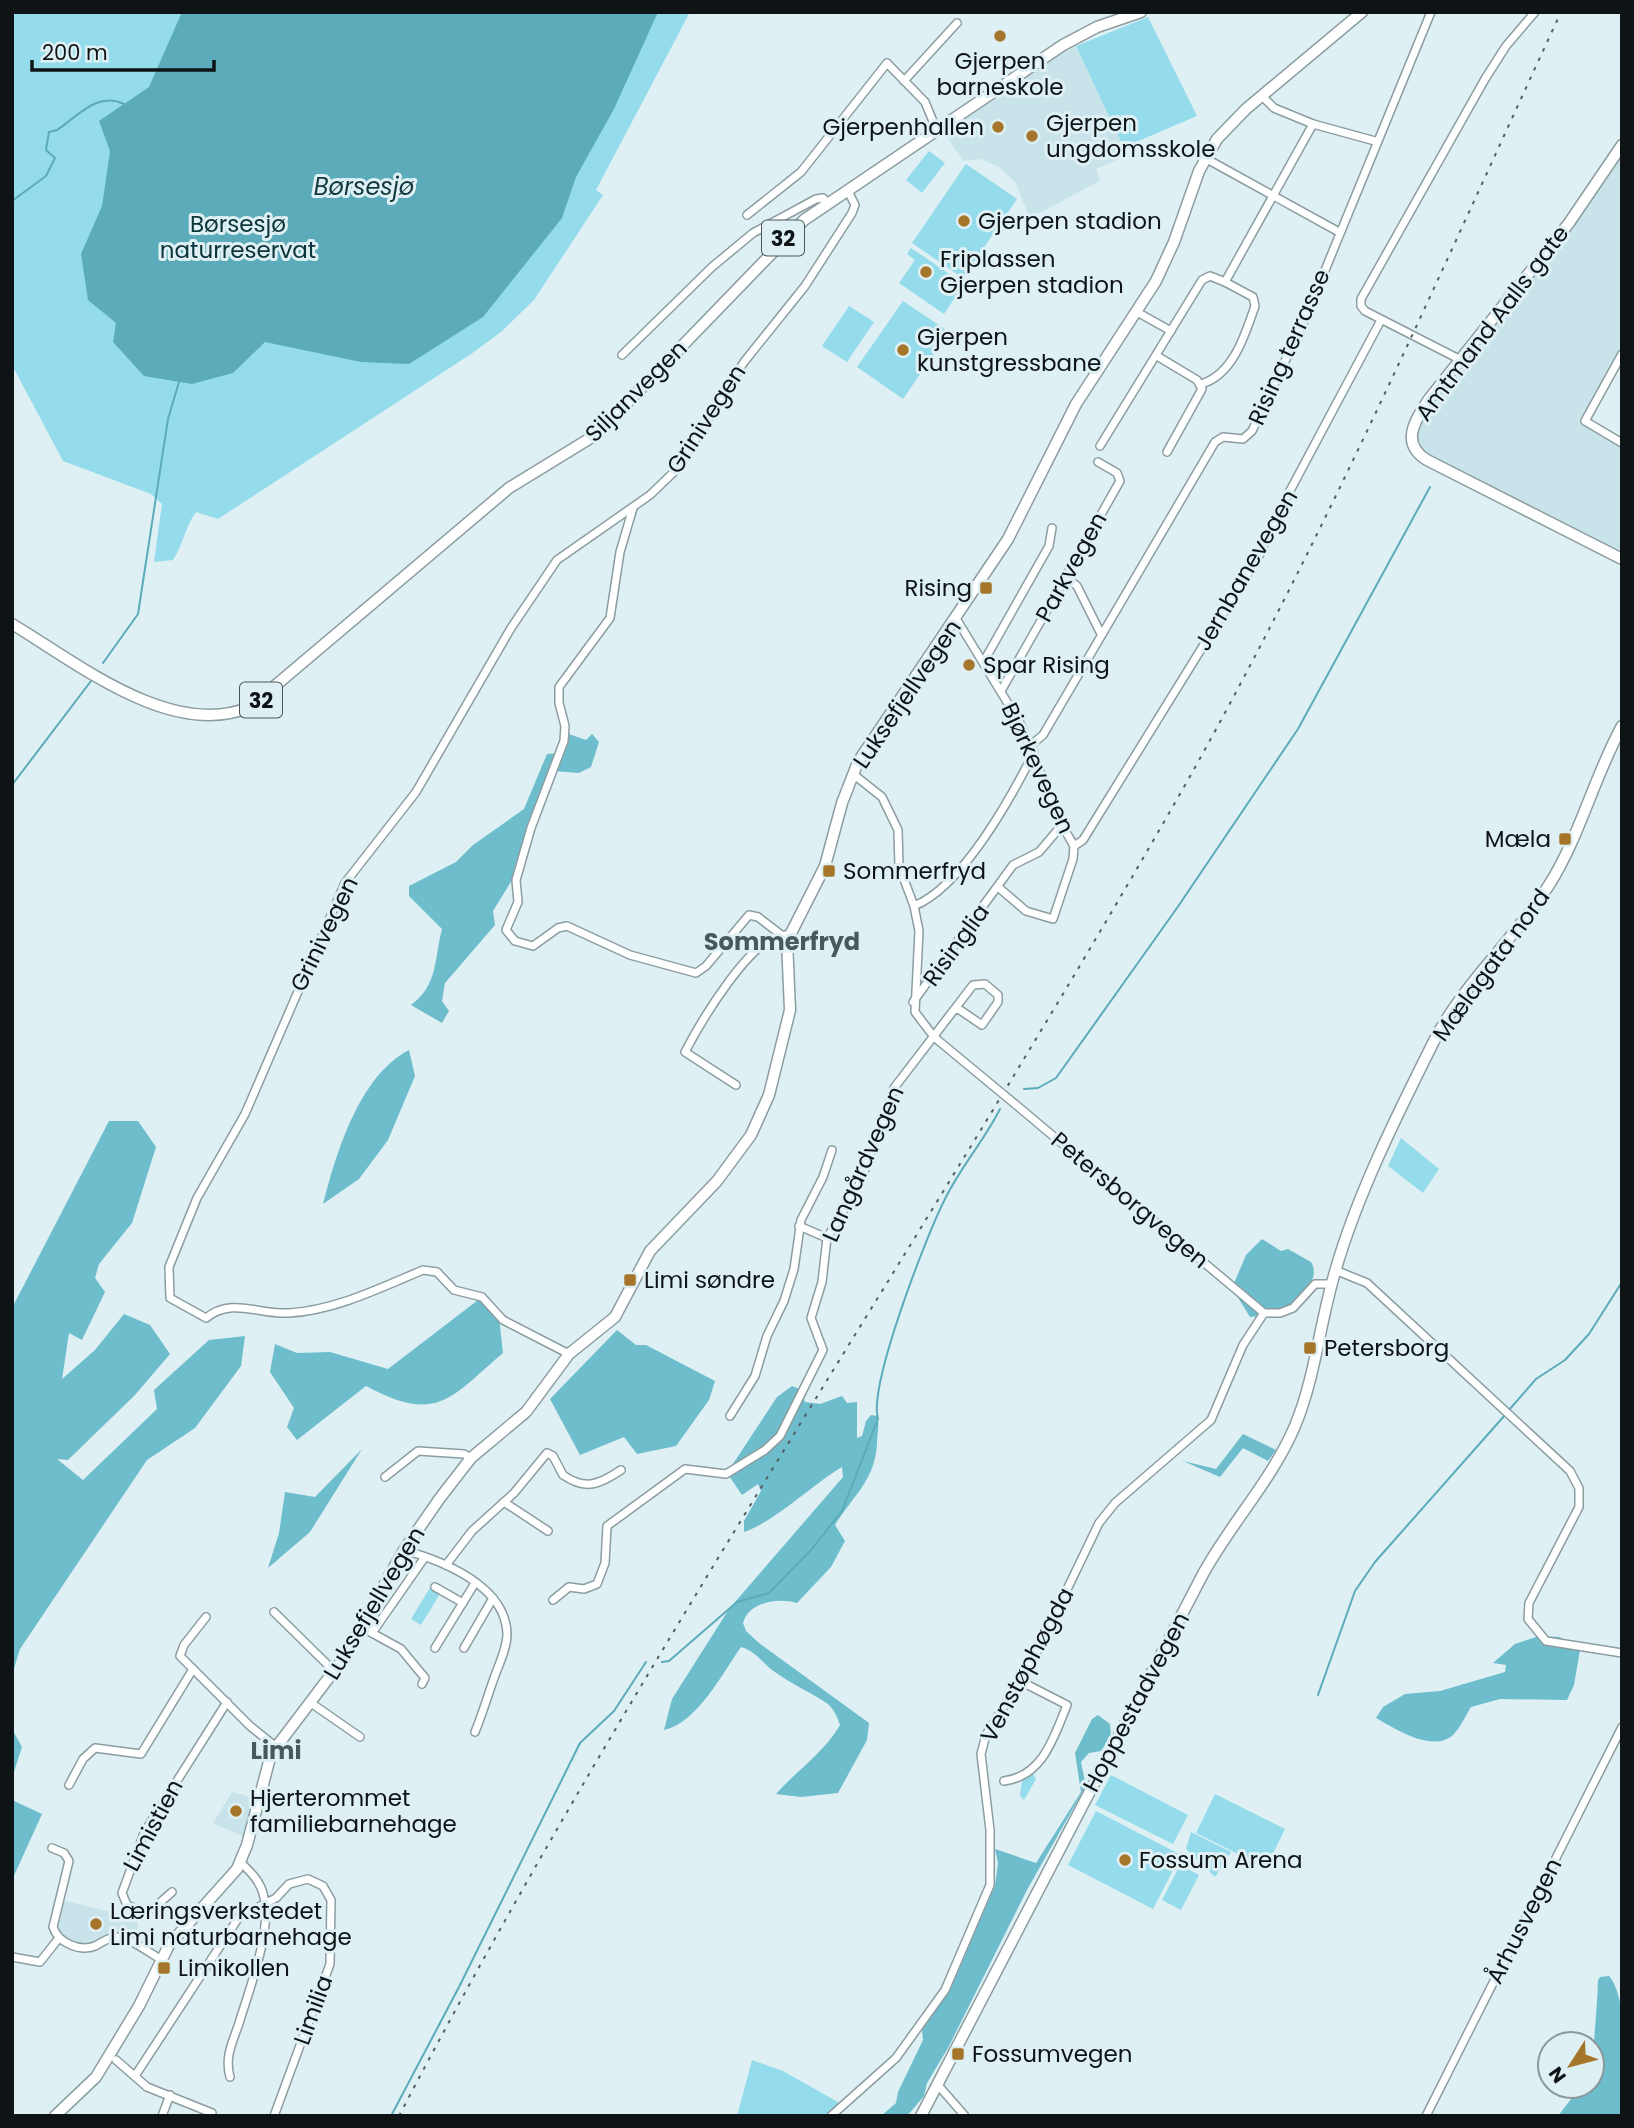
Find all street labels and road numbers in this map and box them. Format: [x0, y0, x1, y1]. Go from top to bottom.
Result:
street label: Amtmand Aalls gate [1408, 219, 1576, 427]
road number: 32 [762, 220, 804, 256]
street label: Rising terrasse [1240, 264, 1338, 430]
street label: Siljanvegen [578, 333, 694, 449]
street label: Grinivegen [659, 358, 753, 480]
street label: Jernbanevegen [1187, 483, 1305, 657]
street label: Parkvegen [1028, 506, 1114, 628]
street label: Luksefjellvegen [845, 613, 969, 775]
road number: 32 [240, 682, 282, 718]
street label: Bjørkevegen [994, 697, 1082, 839]
street label: Grinivegen [282, 871, 366, 997]
street label: Mælagata nord [1425, 882, 1557, 1048]
street label: Risinglia [915, 897, 997, 993]
street label: Langårdvegen [814, 1081, 912, 1247]
street label: Petersborgvegen [1044, 1124, 1216, 1276]
street label: Luksefjellvegen [316, 1520, 432, 1686]
street label: Venstøphøgda [973, 1582, 1081, 1748]
street label: Hoppestadvegen [1075, 1607, 1197, 1797]
street label: Limistien [115, 1773, 191, 1877]
street label: Århusvegen [1479, 1853, 1569, 1989]
street label: Limilia [286, 1971, 340, 2049]

